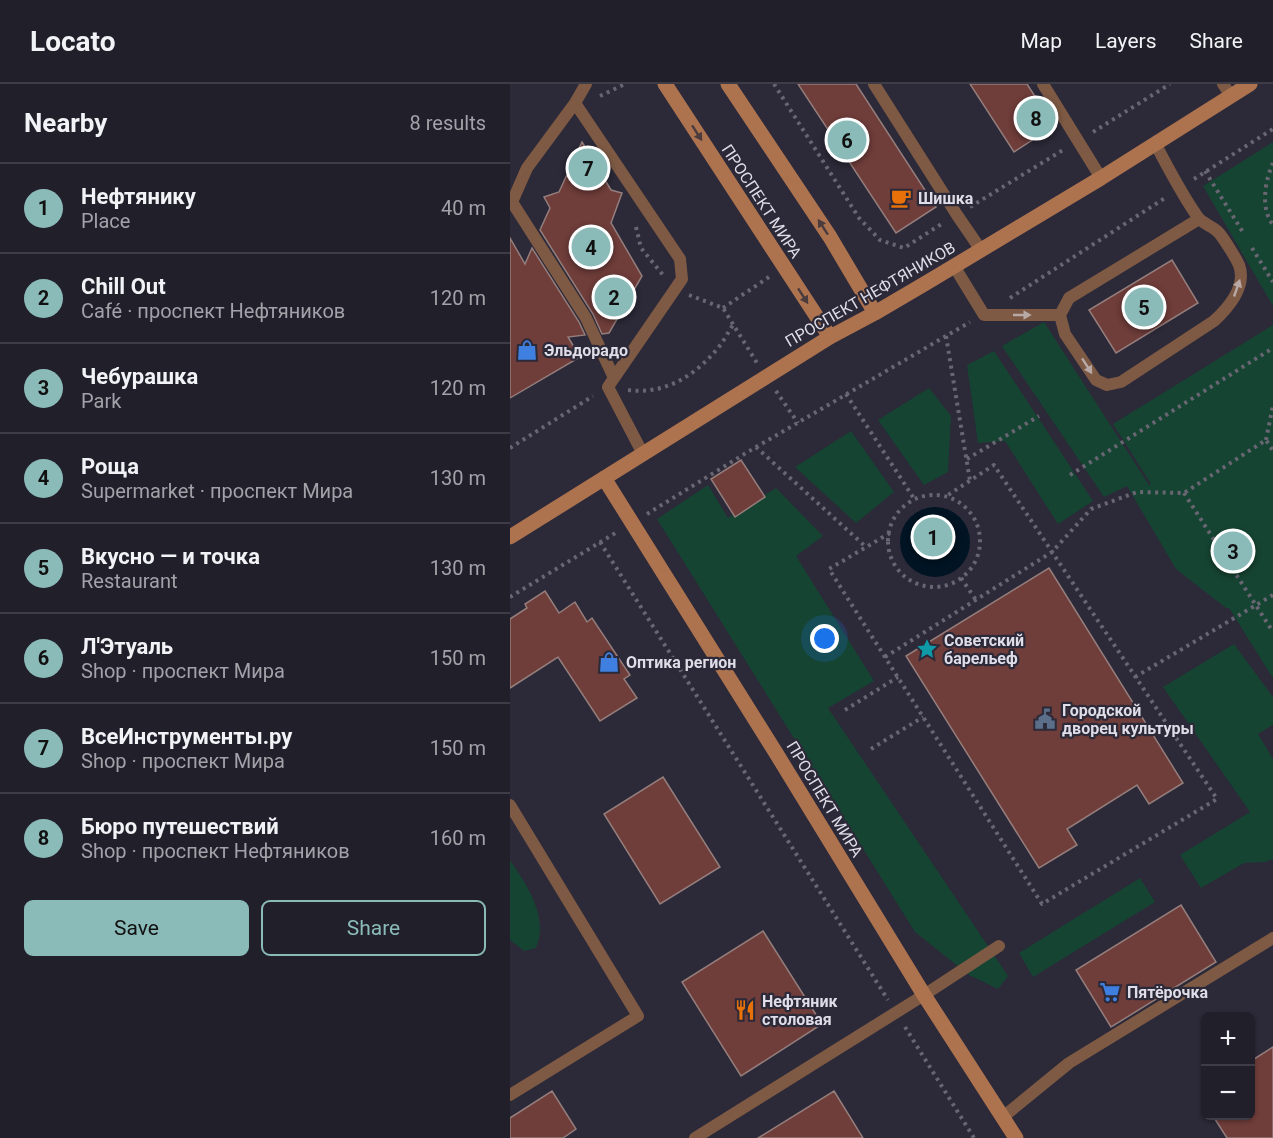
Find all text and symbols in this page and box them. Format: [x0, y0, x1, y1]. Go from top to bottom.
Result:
text: Locato [30, 25, 115, 58]
text: Map [1020, 29, 1062, 53]
text: Layers [1095, 29, 1156, 53]
text: Share [1189, 29, 1243, 53]
pin: 8 [1016, 96, 1056, 141]
text: Nearby [24, 108, 107, 138]
text: 8 results [410, 111, 486, 135]
pin: 6 [828, 118, 866, 162]
one-way arrow [691, 125, 702, 141]
street label: ПРОСПЕКТ МИРА [718, 141, 806, 262]
pin: 7 [568, 146, 608, 190]
text: Нефтянику [81, 184, 196, 209]
cafe icon: Шишка [889, 186, 913, 210]
place label: Шишка [918, 189, 974, 208]
text: 1 [38, 196, 49, 220]
text: 40 m [441, 196, 486, 220]
text: Place [81, 209, 130, 233]
one-way arrow [817, 220, 829, 236]
pin: 4 [572, 224, 610, 270]
street label: ПРОСПЕКТ НЕФТЯНИКОВ [782, 238, 959, 351]
text: Chill Out [81, 274, 166, 299]
pin: 2 [594, 274, 634, 320]
one-way arrow [1232, 279, 1242, 297]
pin: 5 [1124, 284, 1164, 330]
text: 2 [38, 286, 49, 310]
text: 120 m [430, 286, 486, 310]
one-way arrow [798, 288, 809, 304]
text: Café · проспект Нефтяников [81, 299, 345, 323]
one-way arrow [1012, 310, 1031, 320]
shop icon: Эльдорадо [515, 338, 539, 362]
place label: Эльдорадо [544, 341, 628, 360]
one-way arrow [1081, 358, 1092, 374]
text: Чебурашка [81, 364, 198, 389]
text: 3 [38, 376, 49, 400]
text: 120 m [430, 376, 486, 400]
text: Park [81, 389, 121, 413]
text: Роща [81, 454, 139, 479]
text: 4 [38, 466, 49, 490]
text: 130 m [430, 466, 486, 490]
text: Supermarket · проспект Мира [81, 479, 353, 503]
pin: 1 [914, 514, 952, 560]
pin: 3 [1214, 528, 1252, 574]
text: Вкусно — и точка [81, 544, 260, 569]
text: 5 [38, 556, 49, 580]
text: 130 m [430, 556, 486, 580]
text: Restaurant [81, 569, 178, 593]
your location [810, 624, 839, 653]
place label: Советский барельеф [944, 631, 1024, 668]
text: Л'Этуаль [81, 634, 173, 659]
place icon: Советский барельеф [915, 637, 939, 661]
text: 6 [38, 646, 49, 670]
text: 150 m [430, 646, 486, 670]
shop icon: Оптика регион [597, 650, 621, 674]
place label: Оптика регион [626, 653, 736, 672]
text: Shop · проспект Мира [81, 659, 285, 683]
place label: Городской дворец культуры [1062, 701, 1194, 738]
public building icon: Городской дворец культуры [1033, 707, 1057, 731]
text: ВсеИнструменты.ру [81, 724, 292, 749]
text: 7 [38, 736, 49, 760]
text: 150 m [430, 736, 486, 760]
street label: ПРОСПЕКТ МИРА [782, 738, 867, 861]
text: Shop · проспект Мира [81, 749, 285, 773]
text: Бюро путешествий [81, 814, 279, 839]
text: 8 [38, 826, 49, 850]
text: 160 m [430, 826, 486, 850]
text: Shop · проспект Нефтяников [81, 839, 350, 863]
button: Save [24, 900, 249, 956]
button: Share [261, 900, 486, 956]
supermarket icon: Пятёрочка [1098, 980, 1122, 1004]
place label: Пятёрочка [1127, 983, 1208, 1002]
place label: Нефтяник столовая [762, 992, 838, 1029]
restaurant icon: Нефтяник столовая [733, 998, 757, 1022]
map controls [1201, 1012, 1255, 1120]
button: + [1201, 1012, 1255, 1066]
button: − [1201, 1066, 1255, 1120]

